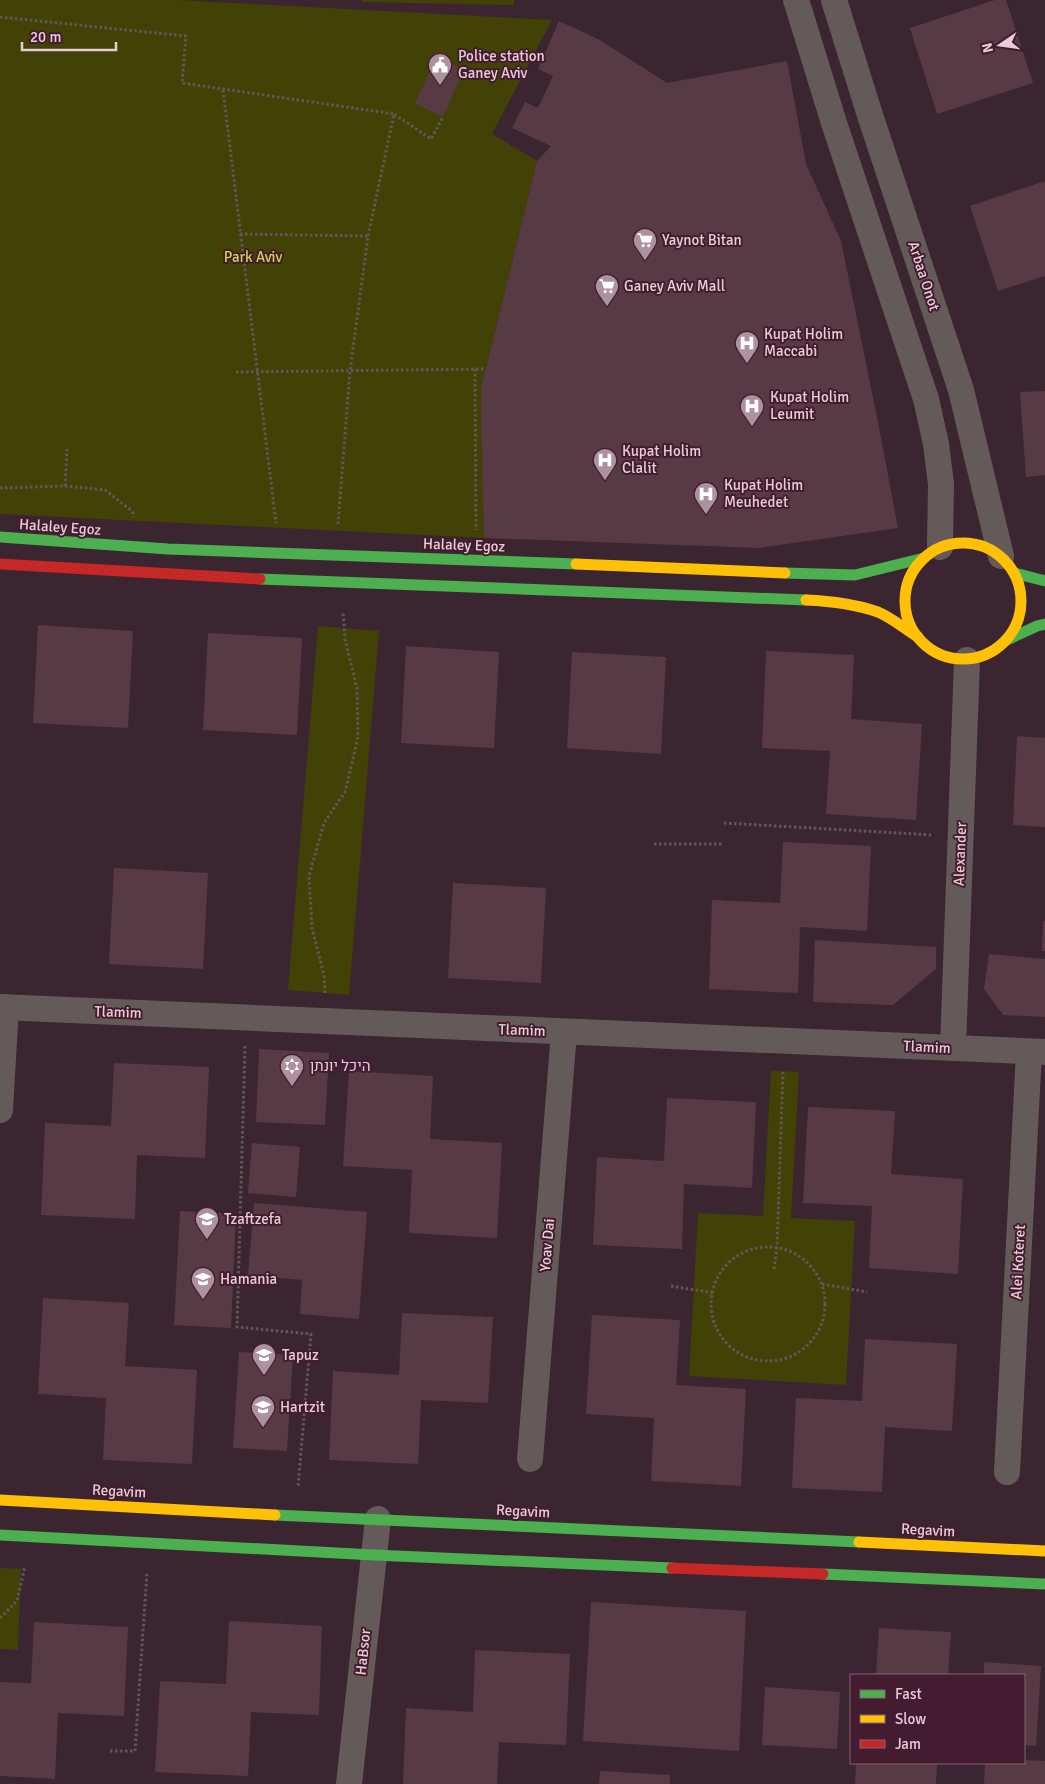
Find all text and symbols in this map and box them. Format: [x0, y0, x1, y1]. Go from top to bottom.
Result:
scale bar [22, 20, 116, 52]
north arrow [975, 20, 1025, 70]
text: 20 m [30, 28, 61, 46]
text: N [978, 41, 997, 54]
place label: Police station Ganey Aviv [458, 47, 545, 82]
public building icon: Police station Ganey Aviv [427, 52, 453, 86]
supermarket icon: Yaynot Bitan [632, 227, 658, 261]
place label: Yaynot Bitan [662, 231, 742, 249]
street label: Arbaa Onot [904, 239, 944, 313]
park label: Park Aviv [224, 248, 282, 266]
supermarket icon: Ganey Aviv Mall [594, 273, 620, 307]
place label: Ganey Aviv Mall [624, 277, 725, 295]
place label: Kupat Holim Maccabi [764, 325, 843, 360]
hospital icon: Kupat Holim Maccabi [734, 330, 760, 364]
place label: Kupat Holim Leumit [770, 388, 849, 423]
hospital icon: Kupat Holim Leumit [739, 393, 765, 427]
place label: Kupat Holim Clalit [622, 442, 701, 477]
hospital icon: Kupat Holim Clalit [592, 447, 618, 481]
place label: Kupat Holim Meuhedet [724, 476, 803, 511]
hospital icon: Kupat Holim Meuhedet [693, 481, 719, 515]
street label: Halaley Egoz [18, 515, 102, 539]
street label: Halaley Egoz [423, 535, 506, 555]
street label: Alexander [950, 821, 970, 886]
street label: Tlamim [94, 1002, 142, 1022]
street label: Tlamim [498, 1020, 546, 1040]
street label: Tlamim [903, 1037, 951, 1057]
synagogue icon: היכל יונתן [279, 1053, 305, 1087]
place label: היכל יונתן [310, 1057, 370, 1075]
school or university icon: Tzaftzefa [194, 1206, 220, 1240]
place label: Tzaftzefa [224, 1210, 281, 1228]
street label: Yoav Dai [536, 1218, 558, 1272]
street label: Alei Koteret [1007, 1224, 1029, 1300]
school or university icon: Hamania [190, 1266, 216, 1300]
place label: Hamania [220, 1270, 277, 1288]
school or university icon: Tapuz [251, 1342, 277, 1376]
place label: Tapuz [282, 1346, 319, 1364]
school or university icon: Hartzit [250, 1394, 276, 1428]
place label: Hartzit [280, 1398, 325, 1416]
street label: Regavim [91, 1481, 147, 1501]
street label: Regavim [495, 1501, 551, 1521]
street label: Regavim [900, 1520, 956, 1540]
street label: HaBsor [352, 1627, 374, 1676]
legend [850, 1674, 1025, 1764]
text: Fast [895, 1685, 922, 1703]
text: Slow [895, 1710, 926, 1728]
text: Jam [895, 1735, 921, 1753]

